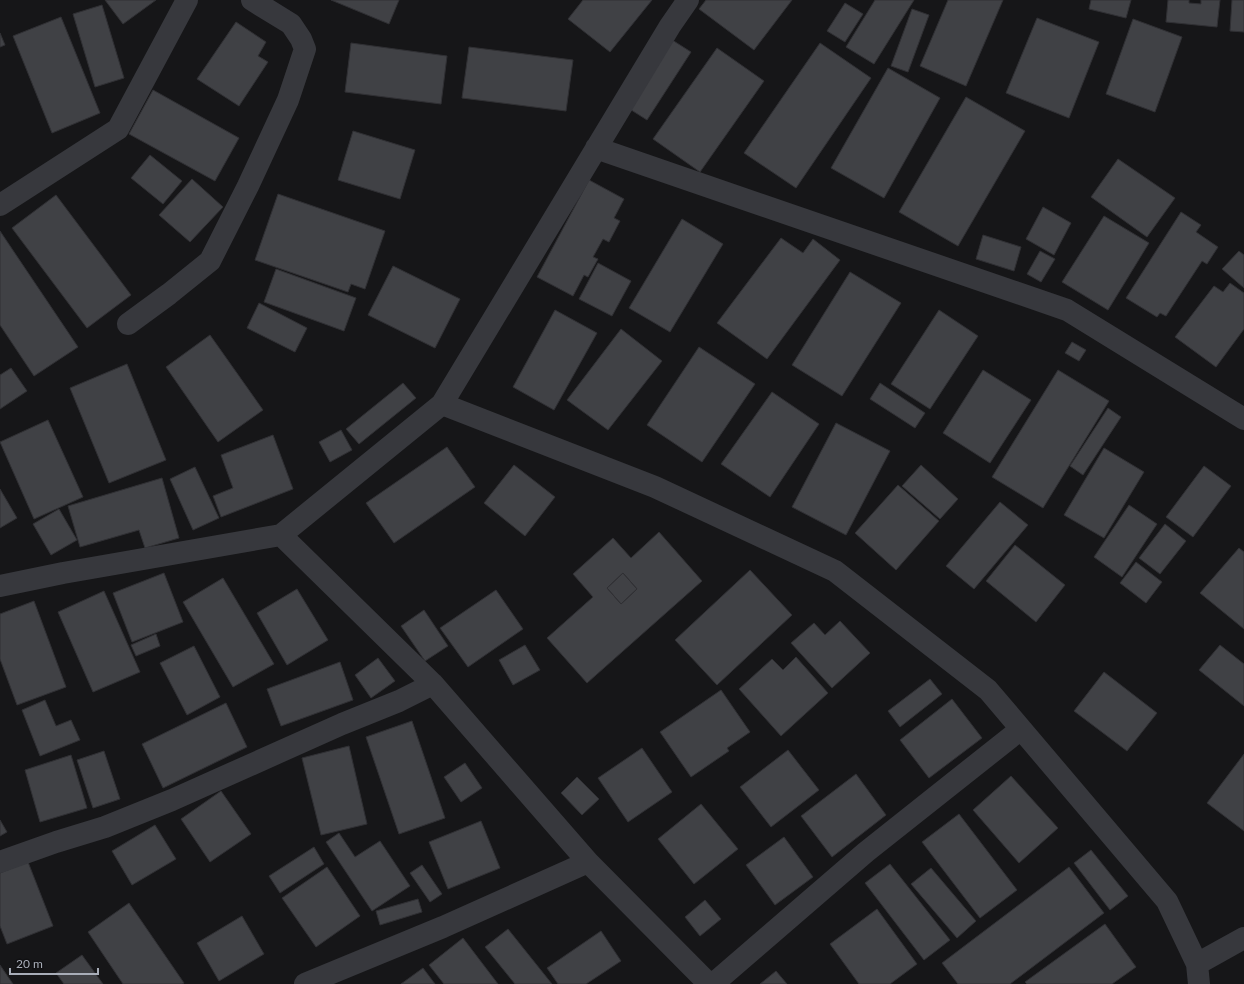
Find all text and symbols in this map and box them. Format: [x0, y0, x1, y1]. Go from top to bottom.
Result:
scale bar [10, 950, 98, 976]
text: 20 m [16, 956, 43, 971]

